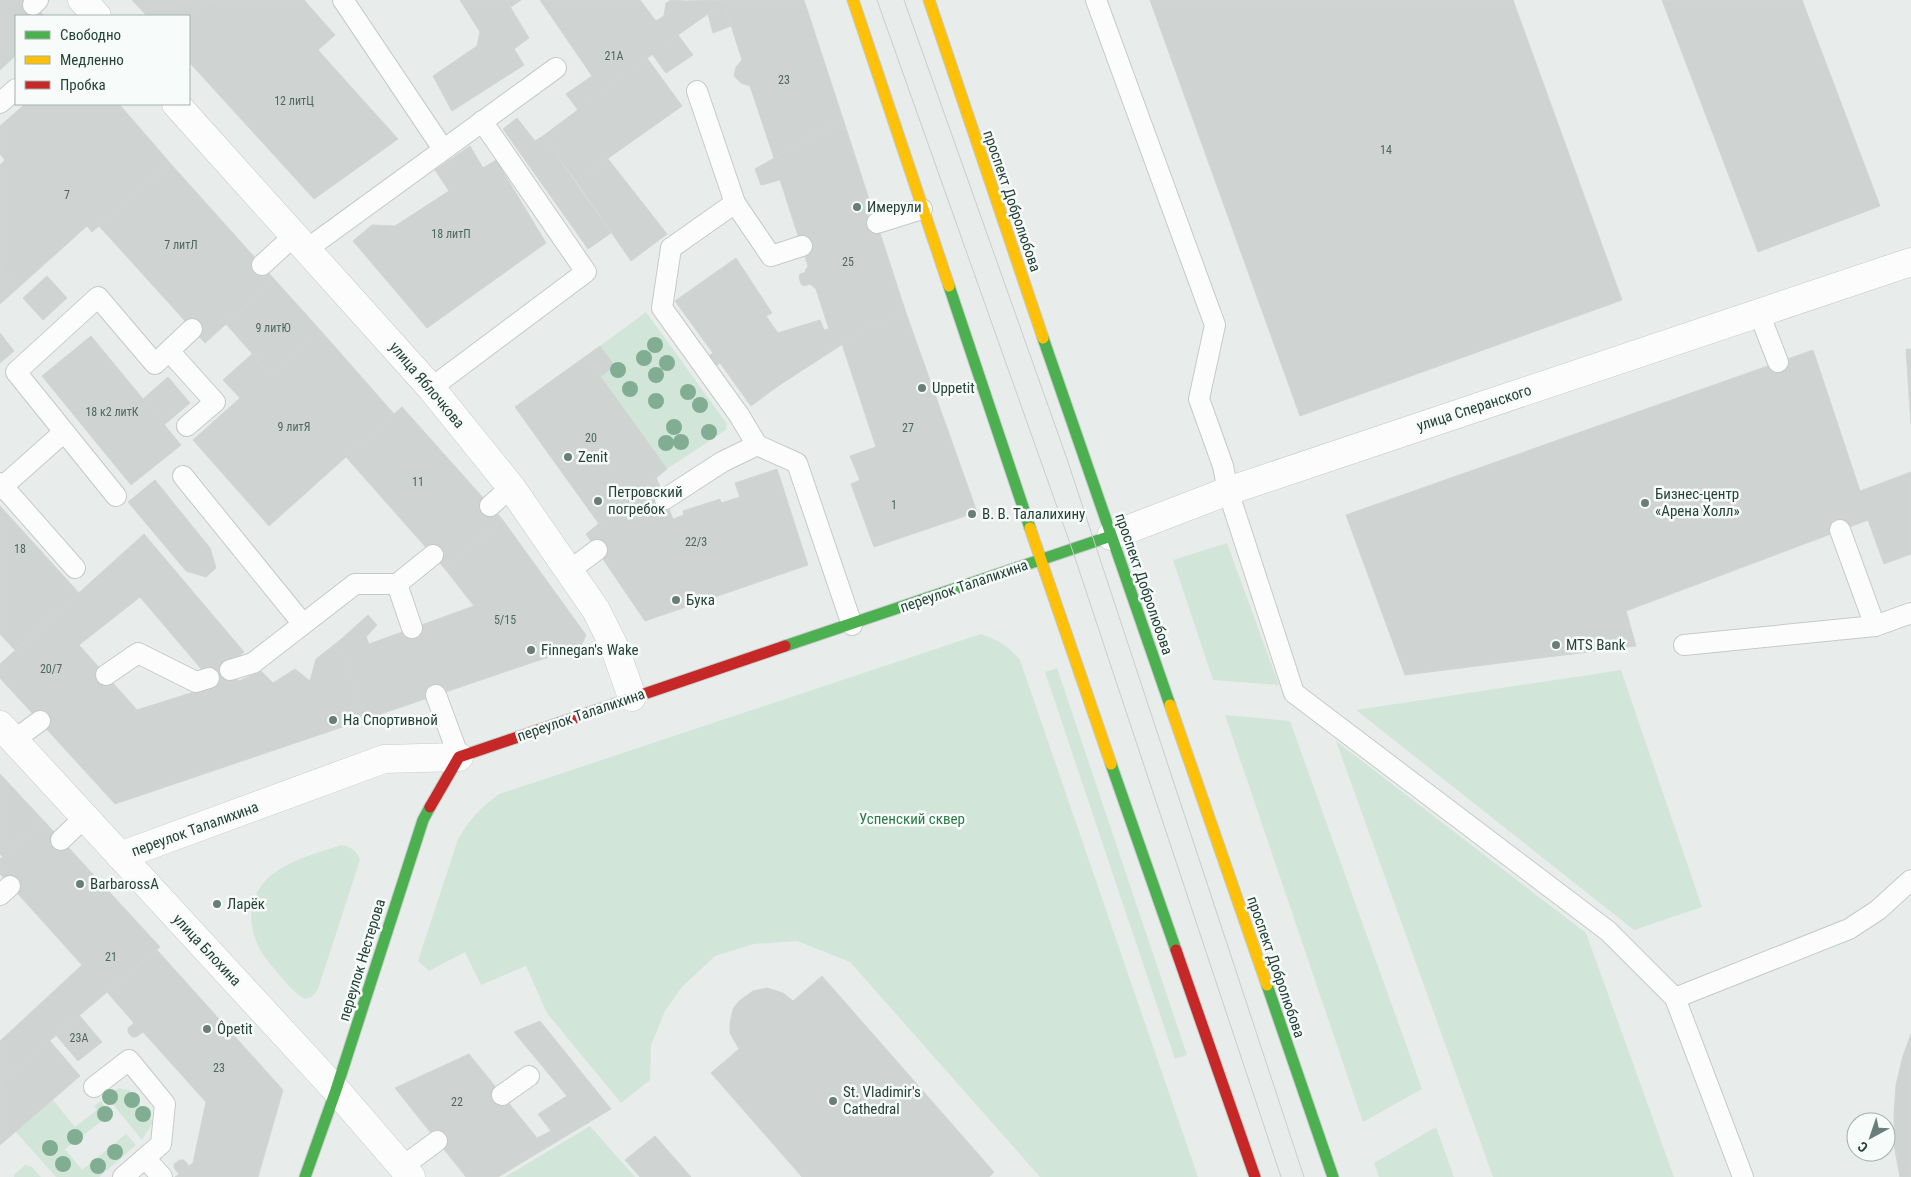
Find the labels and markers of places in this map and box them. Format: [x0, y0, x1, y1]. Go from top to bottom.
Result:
place label: Имерули [867, 198, 922, 216]
marker: Имерули [851, 201, 863, 213]
place label: Uppetit [932, 379, 975, 397]
marker: Uppetit [916, 382, 928, 394]
place label: Zenit [578, 448, 608, 466]
marker: Zenit [562, 451, 574, 463]
place label: Петровский погребок [608, 483, 683, 518]
place label: Бизнес-центр «Арена Холл» [1655, 485, 1740, 520]
marker: Петровский погребок [592, 495, 604, 507]
marker: Бизнес-центр «Арена Холл» [1639, 497, 1651, 509]
place label: В. В. Талалихину [982, 505, 1085, 523]
marker: В. В. Талалихину [966, 508, 978, 520]
place label: Бука [686, 591, 715, 609]
marker: Бука [670, 594, 682, 606]
place label: МТS Bank [1566, 636, 1626, 654]
marker: МТS Bank [1550, 639, 1562, 651]
place label: Finnegan's Wake [541, 641, 639, 659]
marker: Finnegan's Wake [525, 644, 537, 656]
place label: На Спортивной [343, 711, 438, 729]
marker: На Спортивной [327, 714, 339, 726]
place label: BarbarossA [90, 875, 159, 893]
marker: BarbarossA [74, 878, 86, 890]
place label: Ларёк [227, 895, 265, 913]
marker: Ларёк [211, 898, 223, 910]
place label: Ôpetit [217, 1020, 253, 1038]
marker: Ôpetit [201, 1023, 213, 1035]
place label: St. Vladimir's Cathedral [843, 1083, 921, 1118]
marker: St. Vladimir's Cathedral [827, 1095, 839, 1107]

